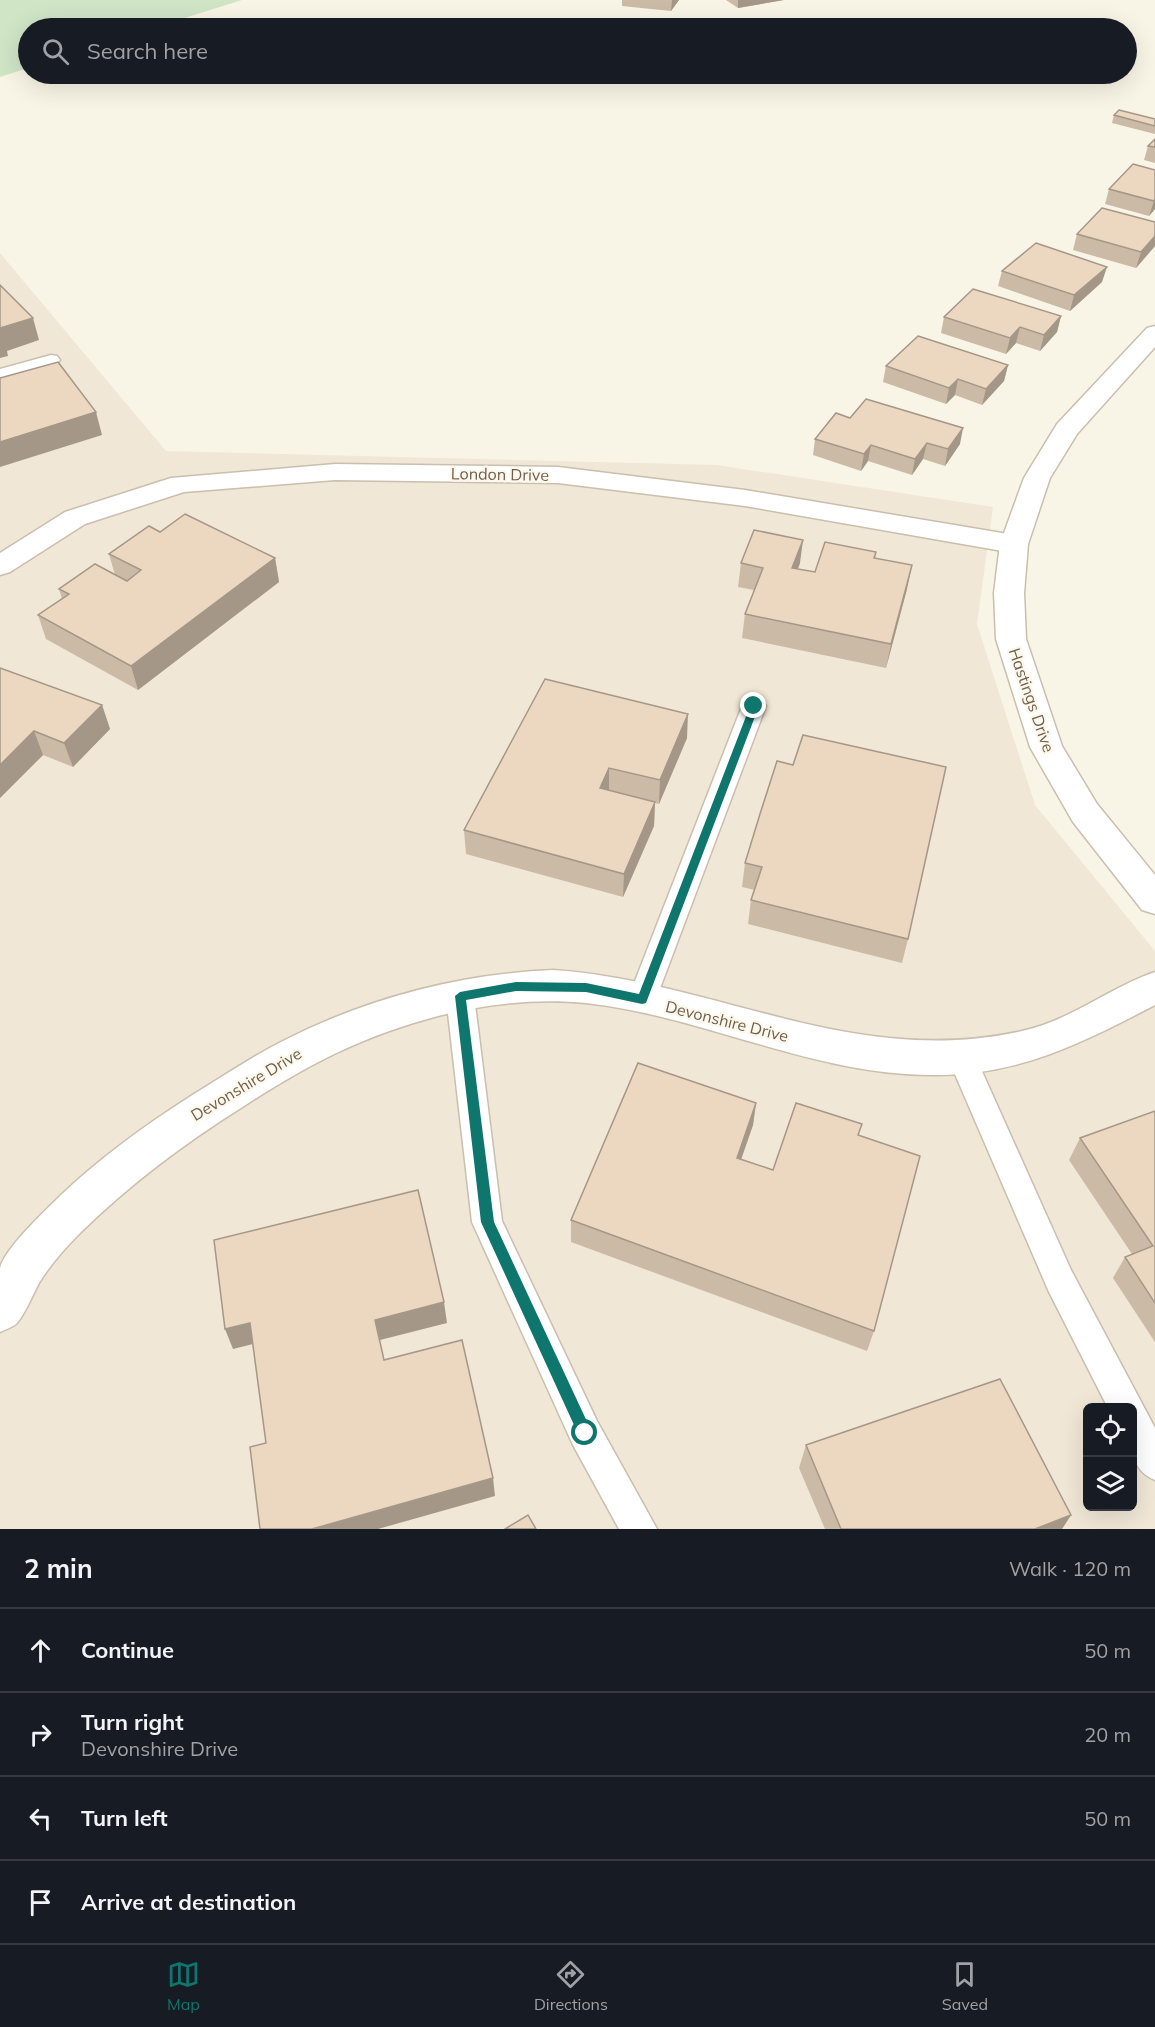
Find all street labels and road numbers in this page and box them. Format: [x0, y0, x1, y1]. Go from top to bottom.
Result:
street label: London Drive [451, 463, 549, 485]
street label: Hastings Drive [1005, 645, 1059, 755]
street label: Devonshire Drive [664, 996, 790, 1046]
street label: Devonshire Drive [187, 1043, 305, 1125]

